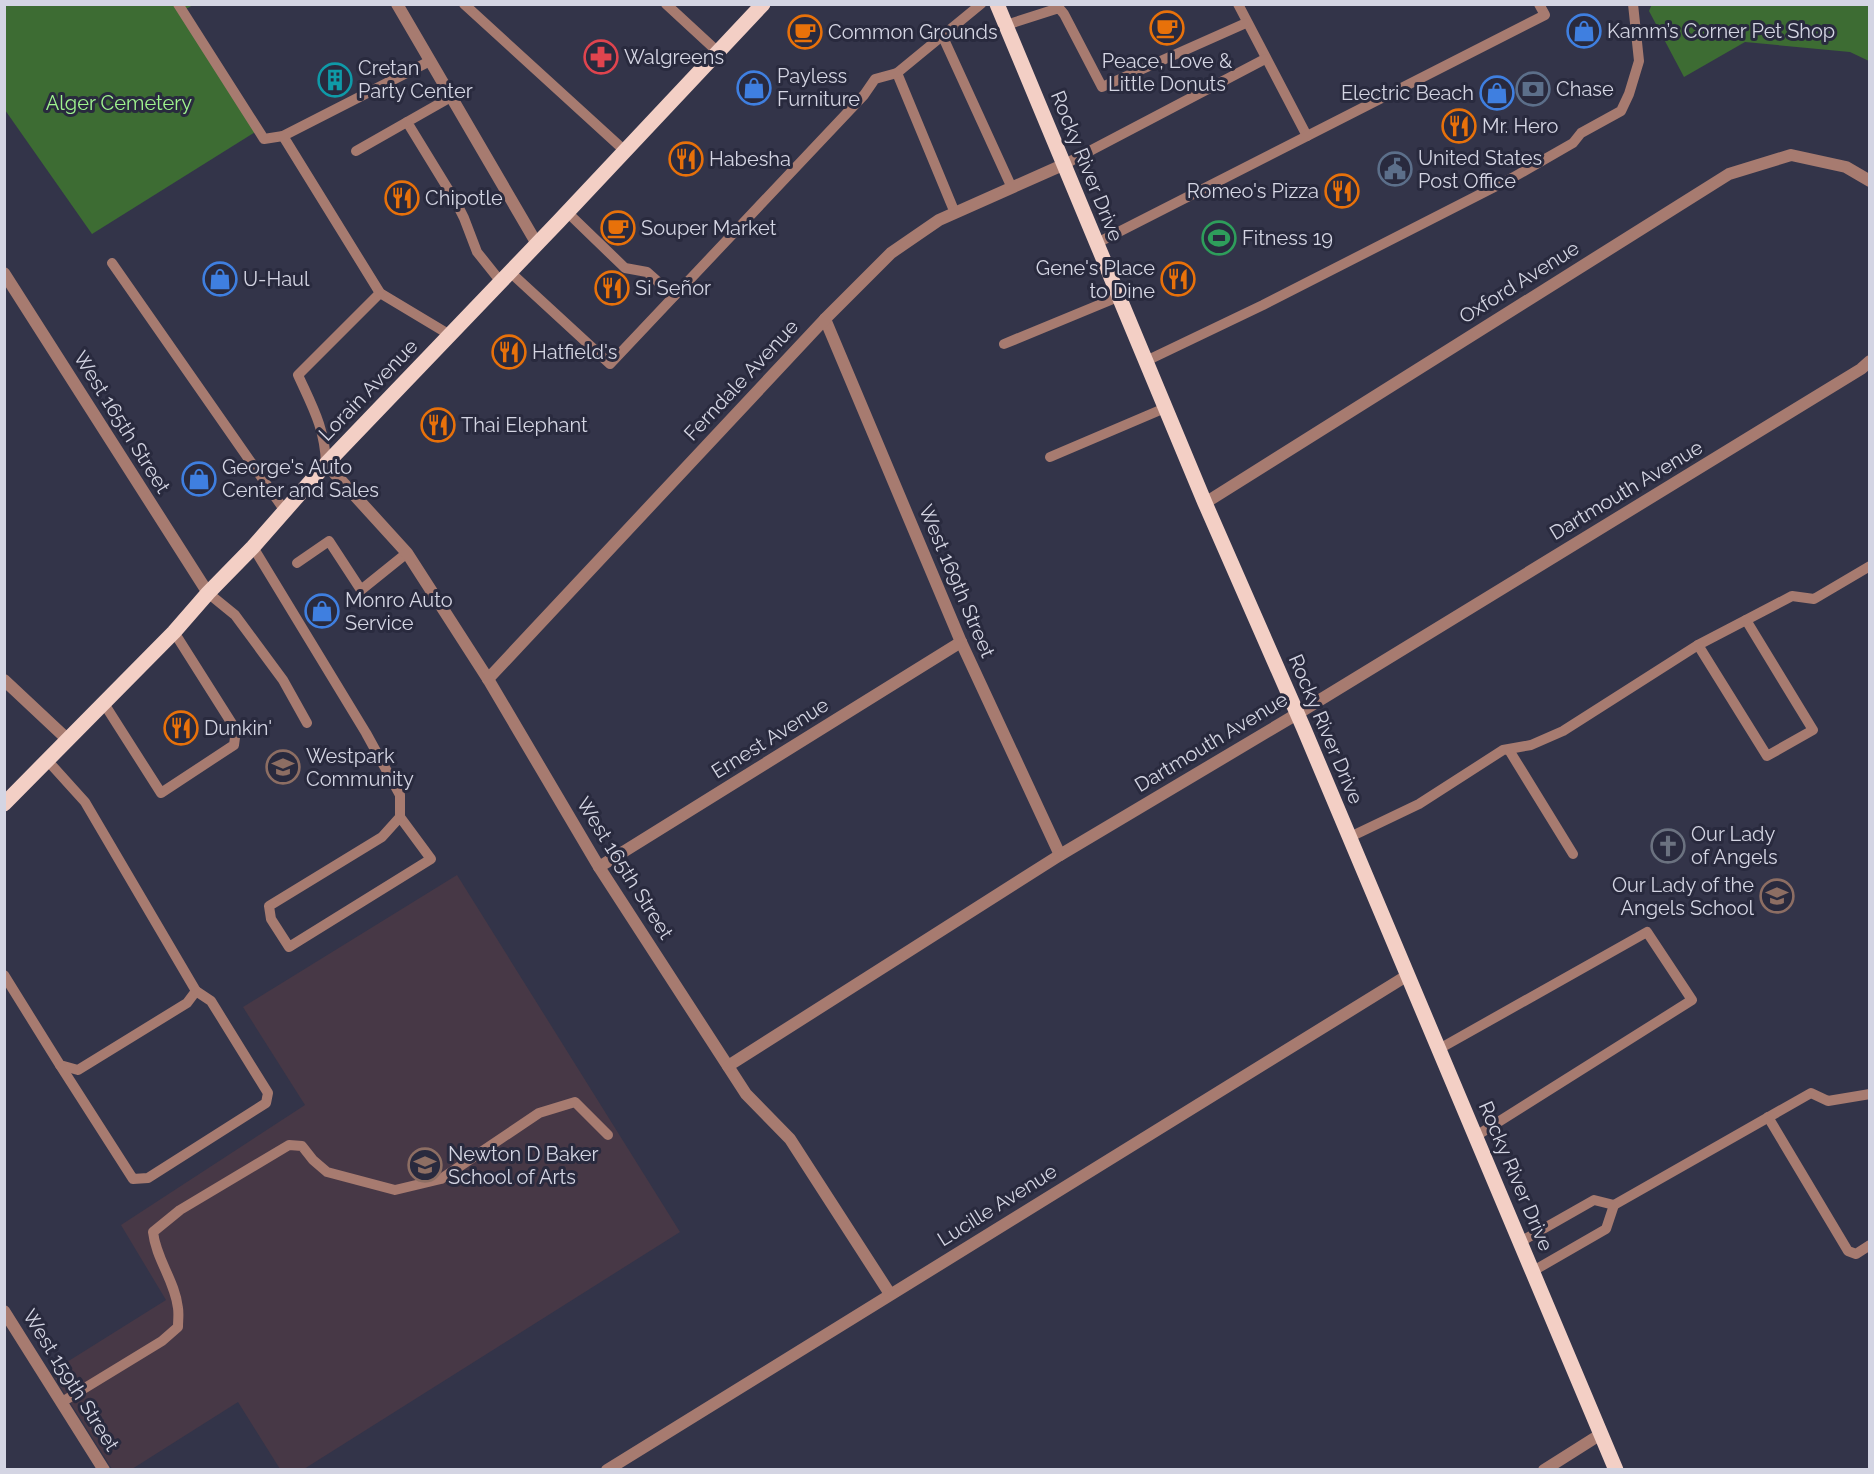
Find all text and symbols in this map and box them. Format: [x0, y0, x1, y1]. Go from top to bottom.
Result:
cafe icon: Peace, Love & Little Donuts [1149, 10, 1185, 46]
shop icon: Kamm’s Corner Pet Shop [1566, 13, 1602, 49]
cafe icon: Common Grounds [787, 14, 823, 50]
place label: Kamm’s Corner Pet Shop [1607, 19, 1835, 43]
place label: Common Grounds [828, 20, 998, 44]
pharmacy icon: Walgreens [583, 39, 619, 75]
place label: Walgreens [624, 45, 724, 69]
place label: Peace, Love & Little Donuts [1102, 49, 1233, 96]
place label: Cretan Party Center [358, 56, 473, 103]
building icon: Cretan Party Center [317, 62, 353, 98]
place label: Payless Furniture [777, 64, 860, 111]
shop icon: Payless Furniture [736, 70, 772, 106]
bank icon: Chase [1515, 71, 1551, 107]
shop icon: Electric Beach [1479, 75, 1515, 111]
place label: Chase [1556, 77, 1614, 101]
place label: Electric Beach [1341, 81, 1474, 105]
street label: Rocky River Drive [1046, 87, 1128, 245]
park label: Alger Cemetery [46, 91, 192, 115]
restaurant icon: Mr. Hero [1441, 108, 1477, 144]
place label: Mr. Hero [1482, 114, 1559, 138]
restaurant icon: Habesha [668, 141, 704, 177]
place label: United States Post Office [1418, 146, 1542, 193]
place label: Habesha [709, 147, 791, 171]
public building icon: United States Post Office [1377, 151, 1413, 187]
restaurant icon: Romeo's Pizza [1324, 173, 1360, 209]
place label: Romeo's Pizza [1187, 179, 1319, 203]
restaurant icon: Chipotle [384, 180, 420, 216]
place label: Chipotle [425, 186, 503, 210]
cafe icon: Souper Market [600, 210, 636, 246]
place label: Souper Market [641, 216, 777, 240]
sports icon: Fitness 19 [1201, 220, 1237, 256]
place label: Fitness 19 [1242, 226, 1333, 250]
street label: Oxford Avenue [1455, 235, 1584, 328]
place label: Gene's Place to Dine [1036, 256, 1155, 303]
shop icon: U-Haul [202, 261, 238, 297]
restaurant icon: Gene's Place to Dine [1160, 261, 1196, 297]
place label: U-Haul [243, 267, 310, 291]
restaurant icon: Si Señor [594, 270, 630, 306]
place label: Si Señor [635, 276, 711, 300]
street label: Ferndale Avenue [679, 314, 803, 445]
street label: Lorain Avenue [314, 334, 423, 446]
restaurant icon: Hatfield's [491, 334, 527, 370]
place label: Hatfield's [532, 340, 617, 364]
street label: West 165th Street [69, 346, 176, 498]
restaurant icon: Thai Elephant [420, 407, 456, 443]
place label: Thai Elephant [461, 413, 588, 437]
street label: Dartmouth Avenue [1545, 435, 1707, 545]
place label: George's Auto Center and Sales [222, 455, 379, 502]
shop icon: George's Auto Center and Sales [181, 461, 217, 497]
street label: West 169th Street [914, 501, 1000, 661]
place label: Monro Auto Service [345, 588, 453, 635]
shop icon: Monro Auto Service [304, 593, 340, 629]
street label: Rocky River Drive [1284, 651, 1368, 808]
street label: Dartmouth Avenue [1130, 687, 1292, 797]
street label: Ernest Avenue [707, 692, 833, 784]
restaurant icon: Dunkin' [163, 710, 199, 746]
place label: Dunkin' [204, 716, 272, 740]
place label: Westpark Community [306, 744, 414, 791]
school or university icon: Westpark Community [265, 749, 301, 785]
street label: West 165th Street [572, 792, 679, 944]
place label: Our Lady of Angels [1691, 822, 1778, 869]
church icon: Our Lady of Angels [1650, 828, 1686, 864]
place label: Our Lady of the Angels School [1612, 873, 1755, 920]
school or university icon: Our Lady of the Angels School [1759, 878, 1795, 914]
street label: Rocky River Drive [1474, 1098, 1558, 1255]
place label: Newton D Baker School of Arts [448, 1142, 599, 1189]
school or university icon: Newton D Baker School of Arts [407, 1147, 443, 1183]
street label: Lucille Avenue [933, 1159, 1061, 1251]
street label: West 159th Street [18, 1305, 124, 1456]

